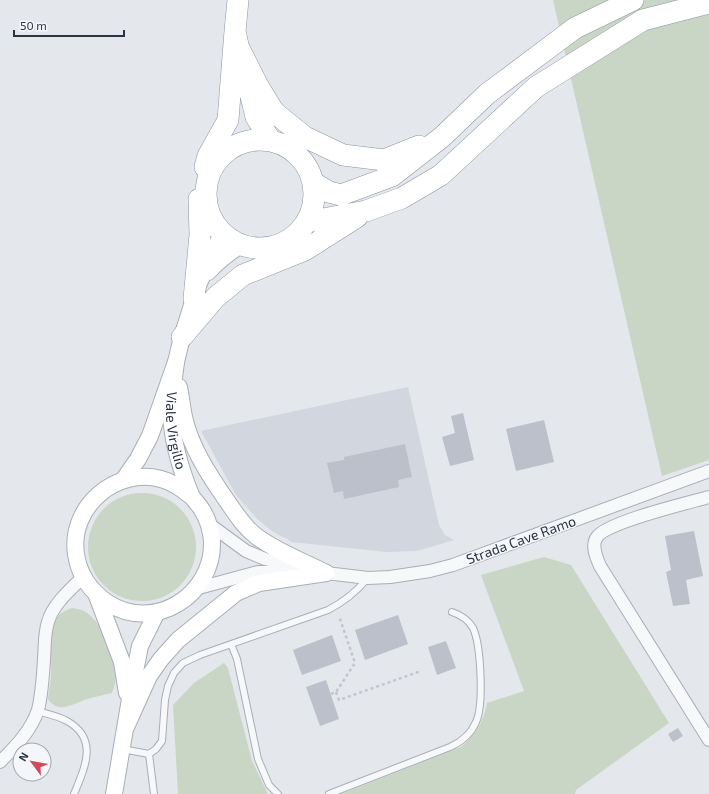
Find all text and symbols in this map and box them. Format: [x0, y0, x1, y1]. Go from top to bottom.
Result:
scale bar [14, 12, 124, 38]
text: 50 m [20, 18, 47, 32]
street label: Viale Virgilio [163, 391, 190, 471]
street label: Strada Cave Ramo [464, 512, 578, 567]
north arrow [12, 742, 52, 782]
text: N [15, 750, 31, 763]

